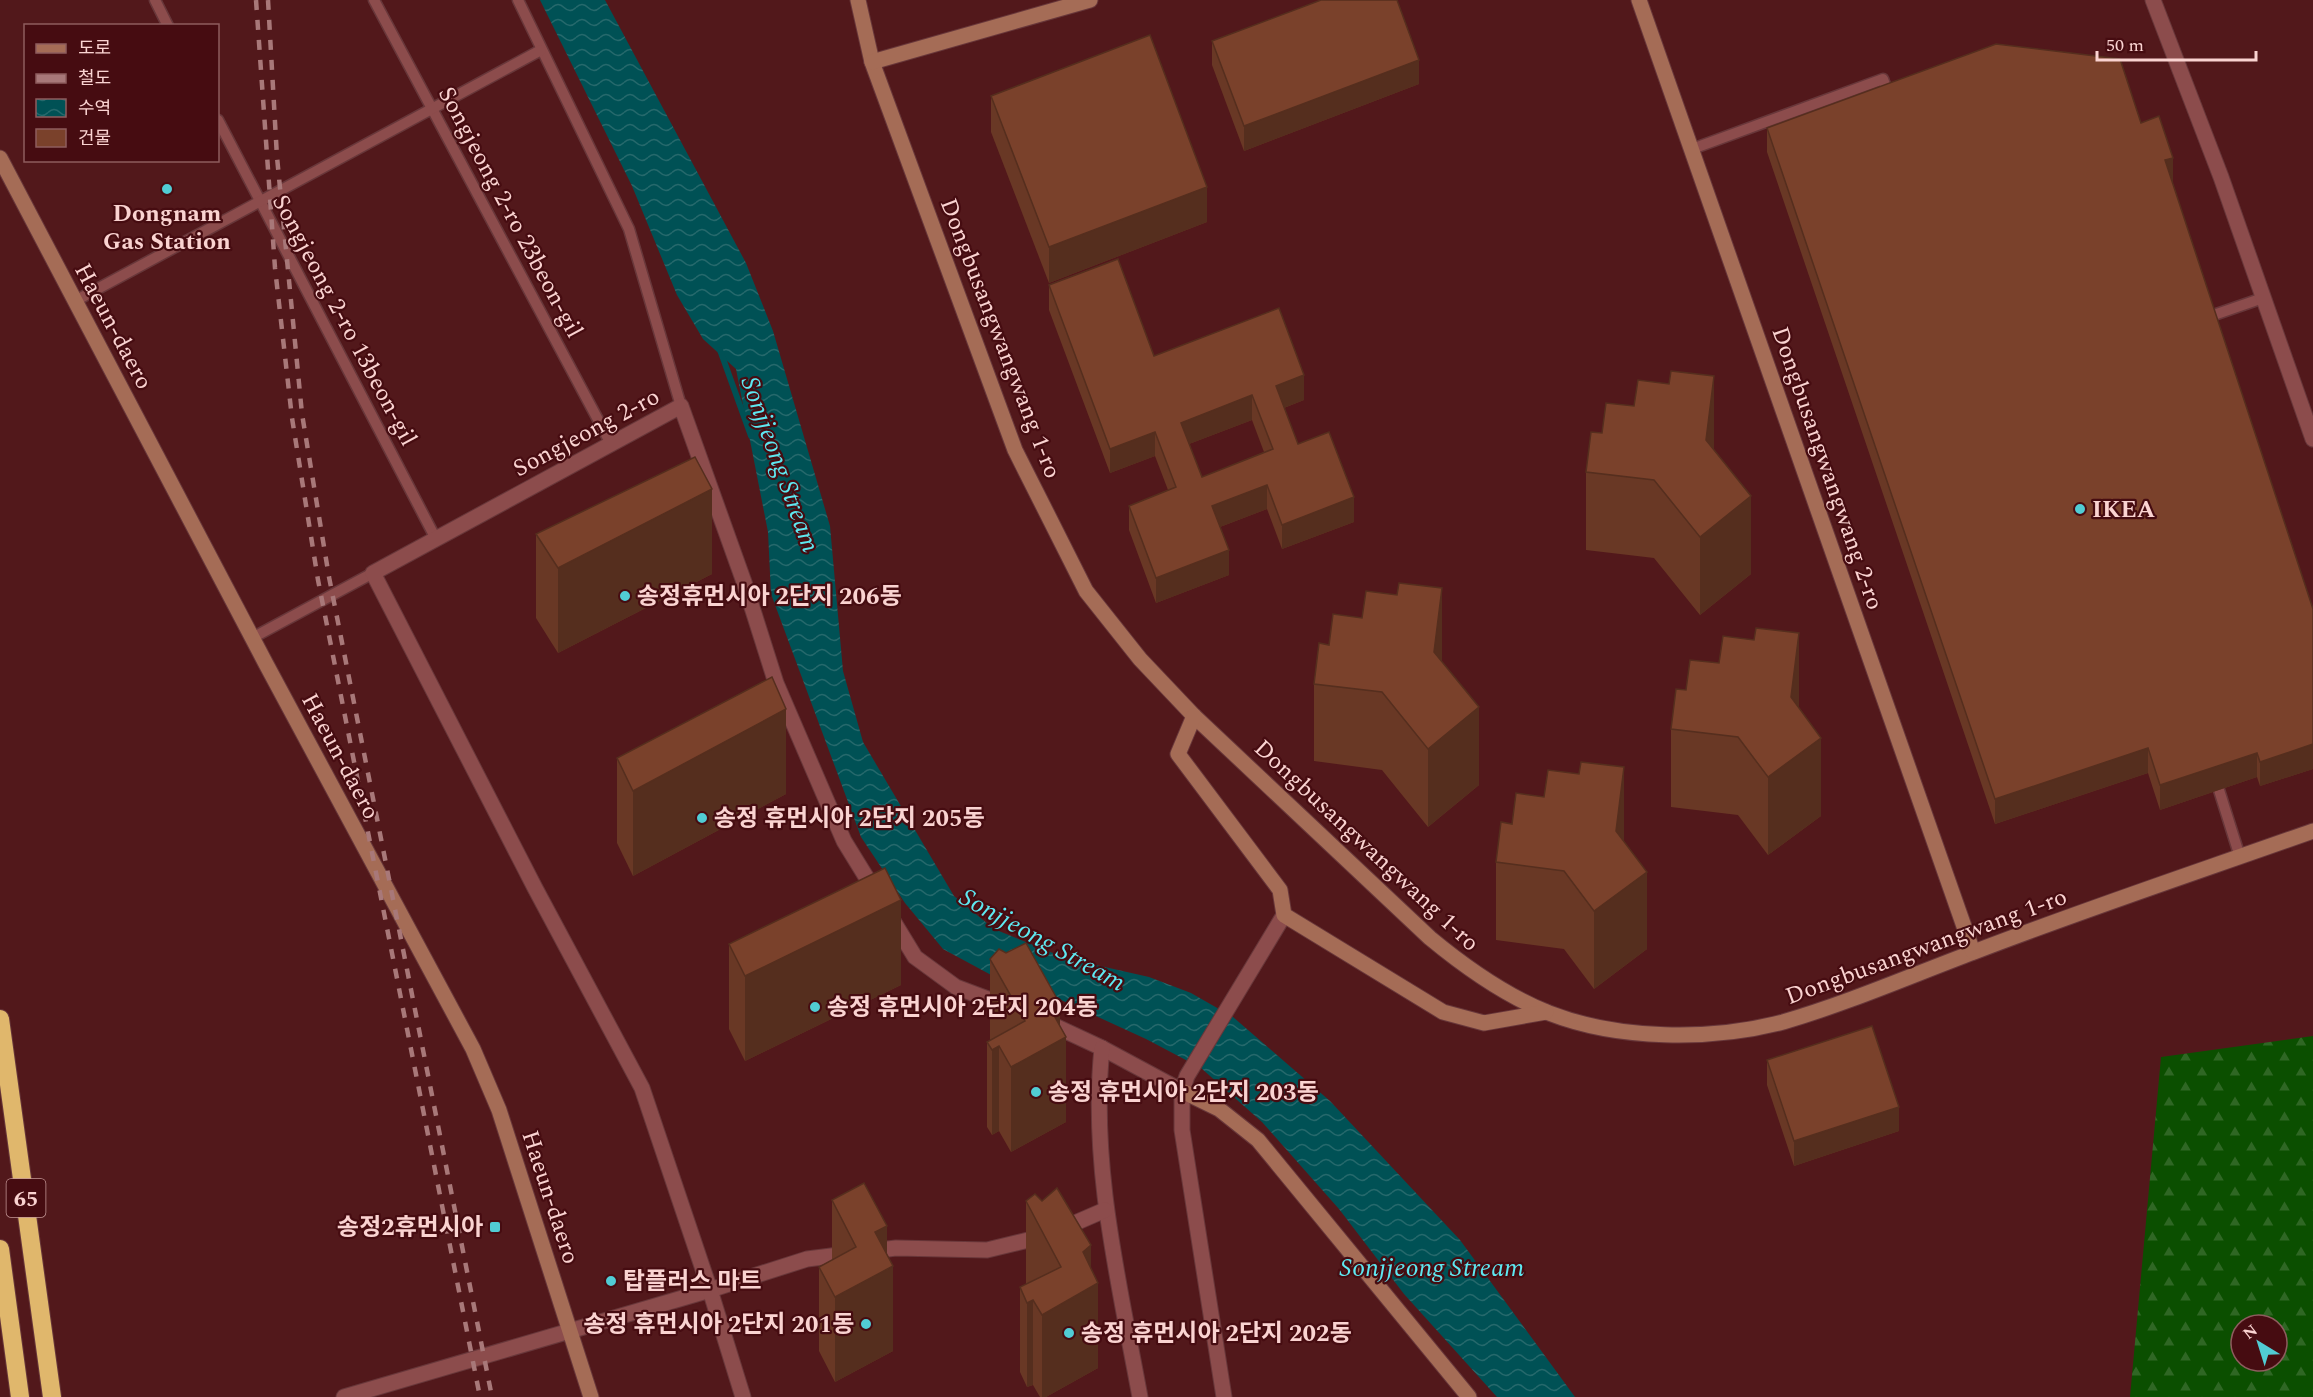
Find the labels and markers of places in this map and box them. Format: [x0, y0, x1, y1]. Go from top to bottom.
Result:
marker: Dongnam Gas Station [160, 182, 174, 196]
place label: Dongnam Gas Station [103, 196, 231, 260]
place label: IKEA [2092, 492, 2156, 528]
marker: IKEA [2073, 502, 2087, 516]
place label: 송정휴먼시아 2단지 206동 [637, 579, 902, 615]
marker: 송정휴먼시아 2단지 206동 [618, 589, 632, 603]
place label: 송정 휴먼시아 2단지 205동 [714, 801, 985, 837]
marker: 송정 휴먼시아 2단지 205동 [695, 811, 709, 825]
place label: 송정 휴먼시아 2단지 204동 [827, 990, 1098, 1026]
marker: 송정 휴먼시아 2단지 204동 [808, 1000, 822, 1014]
place label: 송정 휴먼시아 2단지 203동 [1048, 1075, 1319, 1111]
marker: 송정 휴먼시아 2단지 203동 [1029, 1085, 1043, 1099]
place label: 송정2휴먼시아 [337, 1210, 483, 1246]
marker: 송정2휴먼시아 [488, 1220, 502, 1234]
place label: 탑플러스 마트 [623, 1264, 761, 1300]
marker: 탑플러스 마트 [604, 1274, 618, 1288]
place label: 송정 휴먼시아 2단지 201동 [583, 1307, 854, 1343]
place label: 송정 휴먼시아 2단지 202동 [1081, 1316, 1352, 1352]
marker: 송정 휴먼시아 2단지 201동 [859, 1317, 873, 1331]
marker: 송정 휴먼시아 2단지 202동 [1062, 1326, 1076, 1340]

